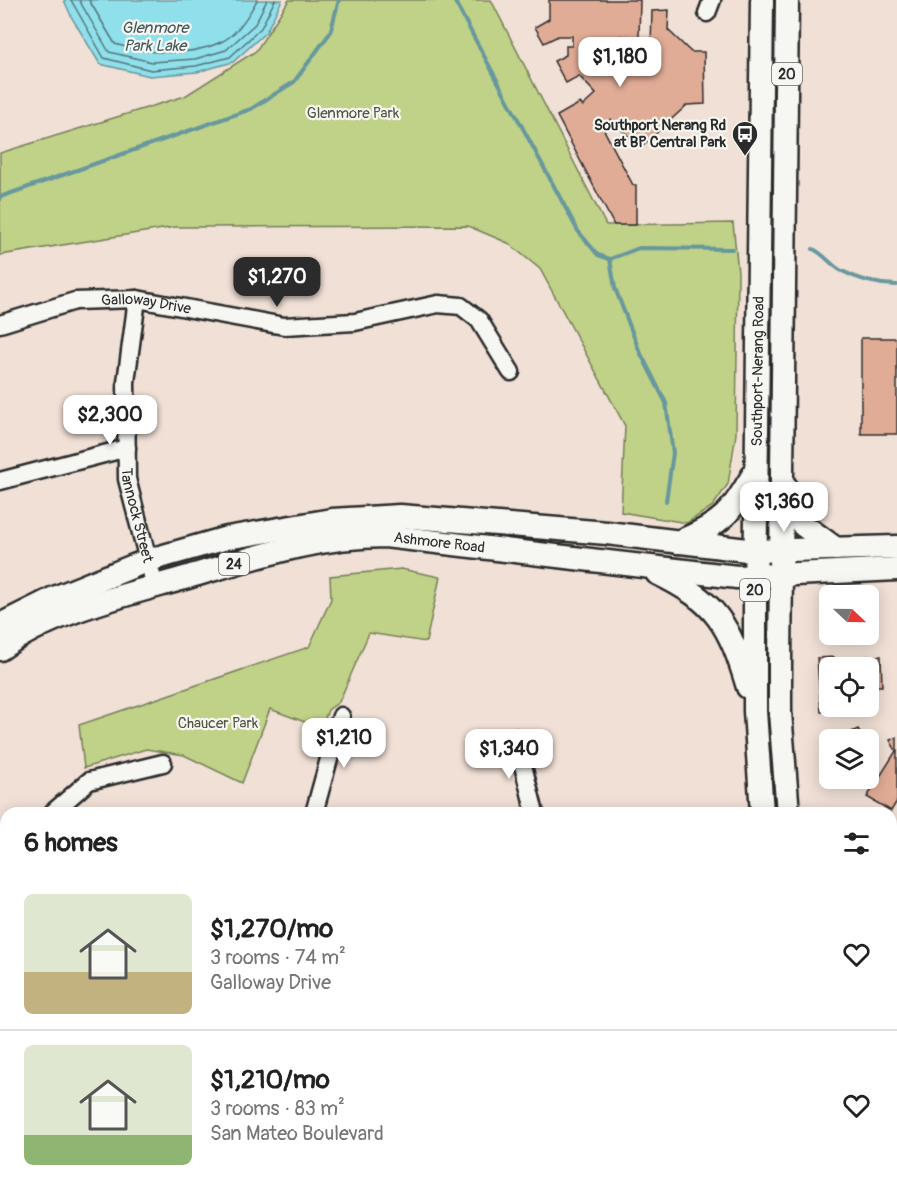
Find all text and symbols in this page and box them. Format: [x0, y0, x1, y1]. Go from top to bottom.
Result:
water label: Glenmore Park Lake [122, 18, 191, 56]
pin: $1,180 [571, 37, 669, 88]
text: $1,180 [592, 44, 648, 69]
road number: 20 [772, 63, 802, 85]
park label: Glenmore Park [307, 104, 400, 123]
place label: Southport Nerang Rd at BP Central Park [594, 116, 727, 152]
bus stop icon: Southport Nerang Rd at BP Central Park [730, 119, 760, 157]
pin: $1,270 [228, 257, 326, 308]
text: $1,270 [247, 264, 307, 289]
street label: Galloway Drive [101, 289, 193, 318]
street label: Southport-Nerang Road [747, 296, 768, 446]
pin: $2,300 [61, 395, 159, 446]
text: $2,300 [77, 402, 143, 427]
street label: Tannock Street [117, 468, 158, 565]
pin: $1,360 [735, 482, 833, 533]
text: $1,360 [754, 489, 814, 514]
street label: Ashmore Road [393, 528, 486, 557]
road number: 24 [219, 553, 249, 575]
road number: 20 [740, 579, 770, 601]
north arrow [819, 585, 879, 645]
map controls [819, 585, 879, 789]
button: locate [819, 657, 879, 717]
park label: Chaucer Park [178, 714, 259, 733]
pin: $1,210 [295, 718, 393, 769]
text: $1,210 [316, 725, 372, 750]
pin: $1,340 [460, 729, 558, 780]
button: layers [819, 729, 879, 789]
text: $1,340 [479, 736, 539, 761]
text: 6 homes [24, 827, 118, 859]
icon: filters [840, 827, 873, 860]
text: $1,270/mo [210, 913, 333, 945]
icon: home [72, 918, 144, 990]
icon: heart [840, 938, 873, 971]
text: 3 rooms · 74 m² [210, 945, 346, 970]
text: Galloway Drive [210, 970, 331, 995]
text: $1,210/mo [210, 1064, 330, 1096]
icon: home [72, 1069, 144, 1141]
icon: heart [840, 1089, 873, 1122]
text: 3 rooms · 83 m² [210, 1096, 345, 1121]
text: San Mateo Boulevard [210, 1121, 384, 1146]

